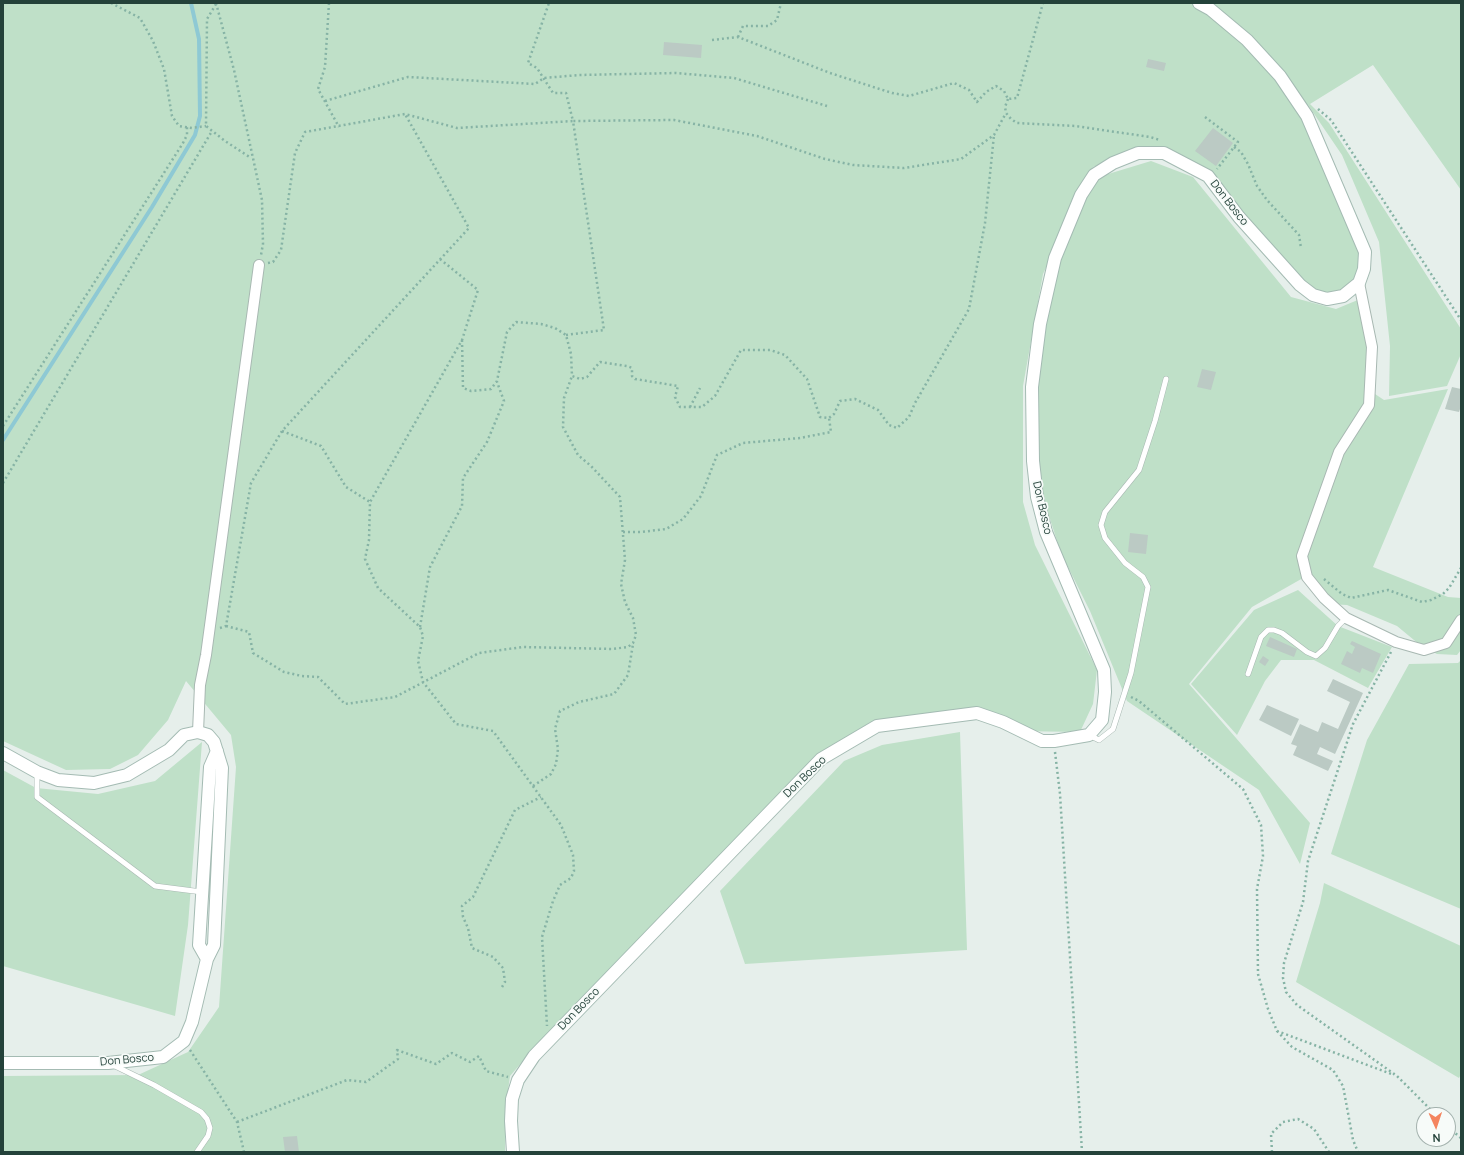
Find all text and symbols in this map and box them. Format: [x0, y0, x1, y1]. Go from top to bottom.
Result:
street label: Don Bosco [1207, 178, 1251, 228]
street label: Don Bosco [1029, 480, 1055, 536]
street label: Don Bosco [781, 753, 829, 801]
street label: Don Bosco [555, 985, 603, 1033]
street label: Don Bosco [100, 1051, 154, 1069]
north arrow [1416, 1107, 1456, 1147]
text: N [1432, 1131, 1441, 1146]

